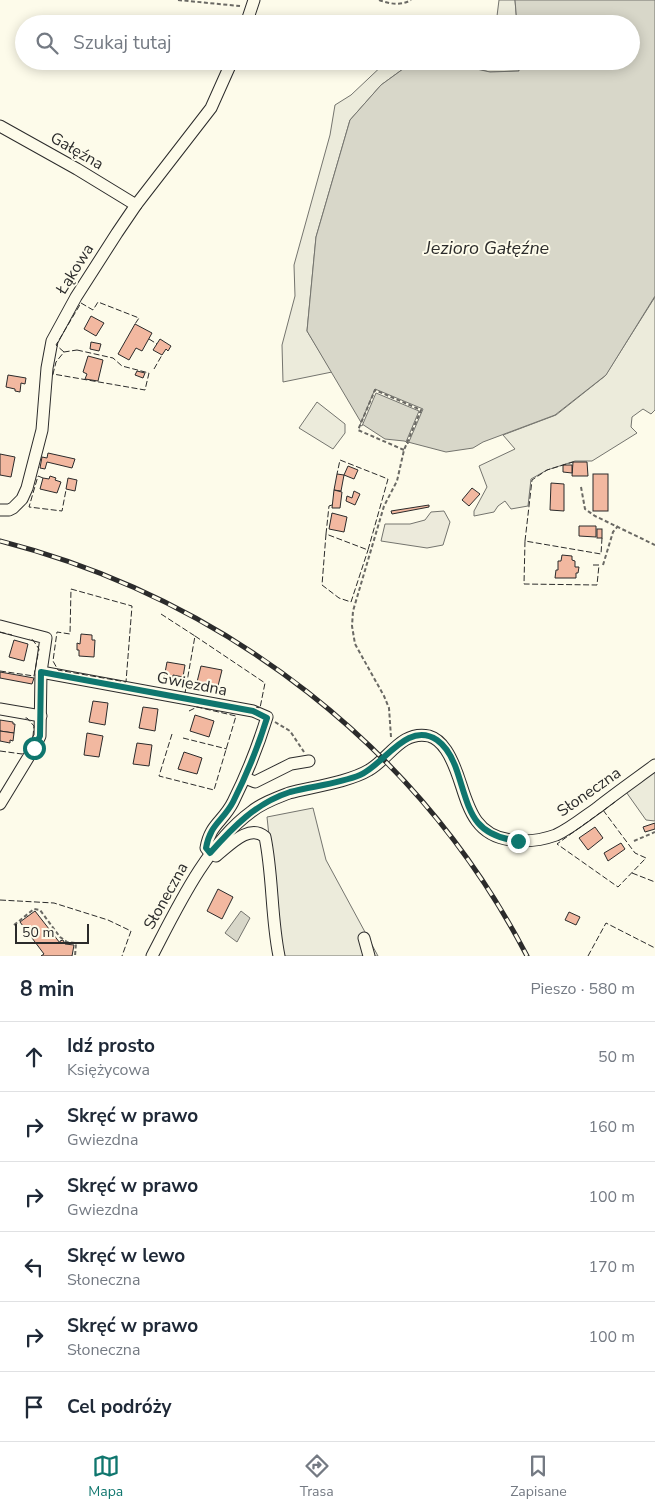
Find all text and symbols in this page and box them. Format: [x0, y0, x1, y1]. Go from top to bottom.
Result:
search box [15, 15, 640, 70]
icon: search [33, 29, 61, 57]
text: Szukaj tutaj [73, 30, 172, 56]
street label: Gałęźna [46, 127, 108, 175]
water label: Jezioro Gałęźne [424, 236, 550, 260]
street label: Łąkowa [50, 240, 99, 299]
street label: Gwiezdna [155, 666, 229, 702]
route start [23, 737, 46, 760]
street label: Słoneczna [553, 762, 625, 822]
route end [507, 830, 530, 853]
street label: Słoneczna [139, 859, 193, 933]
scale bar [15, 921, 89, 944]
text: 50 m [22, 923, 54, 942]
text: 8 min [20, 975, 74, 1003]
text: Pieszo · 580 m [530, 978, 635, 1000]
text: Idź prosto [67, 1033, 155, 1059]
icon: ahead [20, 1043, 48, 1071]
text: 50 m [598, 1046, 635, 1068]
text: Księżycowa [67, 1059, 150, 1081]
text: Skręć w prawo [67, 1103, 198, 1129]
icon: right [20, 1113, 48, 1141]
text: 160 m [588, 1116, 635, 1138]
text: Gwiezdna [67, 1129, 138, 1151]
text: Skręć w prawo [67, 1173, 198, 1199]
icon: right [20, 1183, 48, 1211]
text: 100 m [588, 1186, 635, 1208]
text: Gwiezdna [67, 1199, 138, 1221]
text: Skręć w lewo [67, 1243, 185, 1269]
icon: left [20, 1253, 48, 1281]
text: 170 m [588, 1256, 635, 1278]
text: Słoneczna [67, 1269, 140, 1291]
text: Skręć w prawo [67, 1313, 198, 1339]
icon: right [20, 1323, 48, 1351]
text: 100 m [588, 1326, 635, 1348]
text: Słoneczna [67, 1339, 140, 1361]
icon: arrive [20, 1393, 48, 1421]
text: Cel podróży [67, 1394, 171, 1420]
tab: Mapa [88, 1452, 123, 1501]
tab: Trasa [300, 1452, 334, 1501]
tab: Zapisane [510, 1452, 567, 1501]

